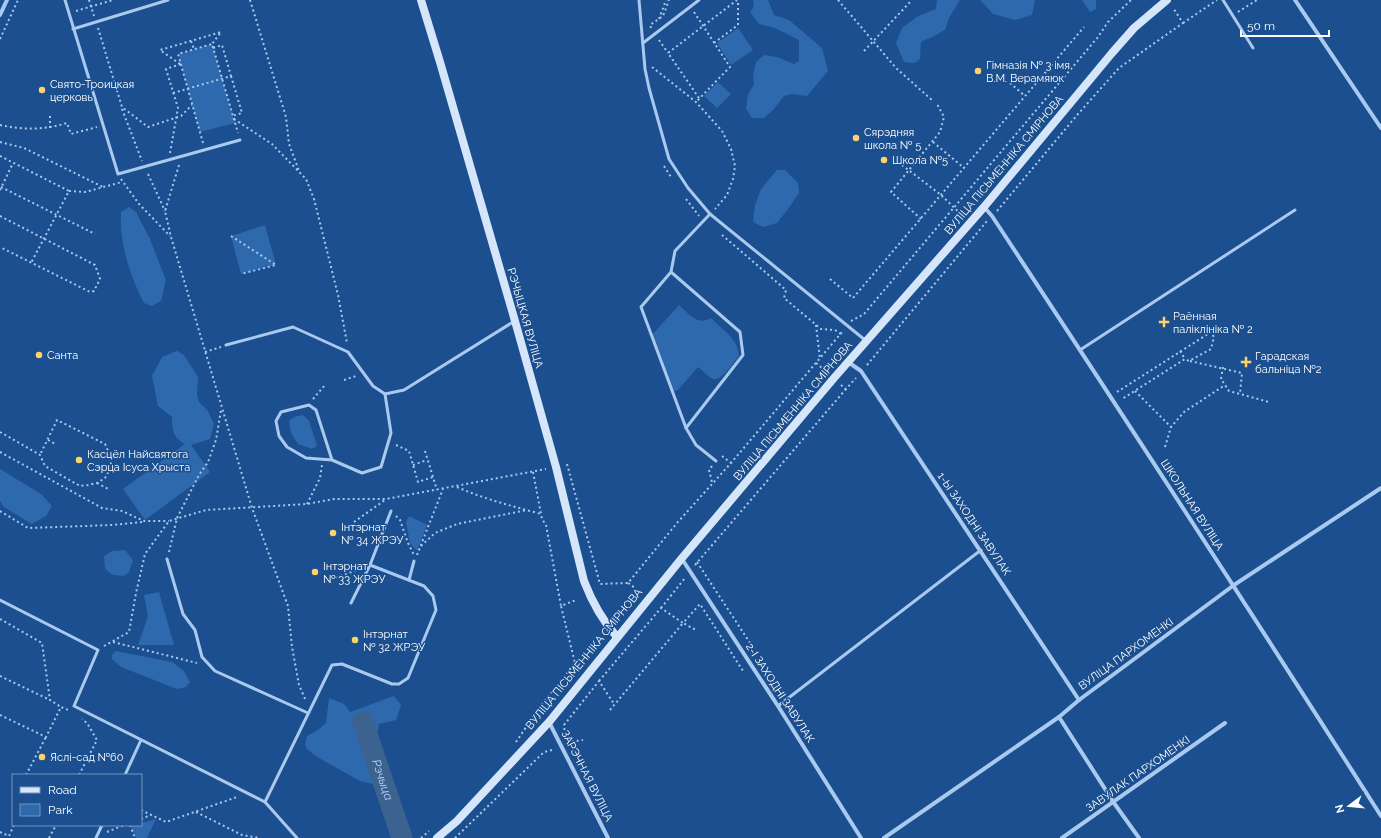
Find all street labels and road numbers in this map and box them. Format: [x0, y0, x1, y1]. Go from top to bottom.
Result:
street label: ВУЛІЦА ПІСЬМЕННІКА СМІРНОВА [942, 92, 1066, 237]
street label: РЭЧЫЦКАЯ ВУЛІЦА [504, 266, 546, 370]
street label: ВУЛІЦА ПІСЬМЕННІКА СМІРНОВА [731, 338, 855, 483]
street label: ШКОЛЬНАЯ ВУЛІЦА [1158, 457, 1227, 553]
street label: 1-Ы ЗАХОДНІ ЗАВУЛАК [935, 470, 1013, 578]
street label: ВУЛІЦА ПІСЬМЕННІКА СМІРНОВА [523, 585, 645, 732]
street label: ВУЛІЦА ПАРХОМЕНКІ [1076, 615, 1176, 693]
street label: 2-І ЗАХОДНІ ЗАВУЛАК [743, 641, 817, 745]
street label: ЗАРЭЧНАЯ ВУЛІЦА [558, 728, 616, 824]
street label: ЗАВУЛАК ПАРХОМЕНКІ [1084, 733, 1192, 815]

